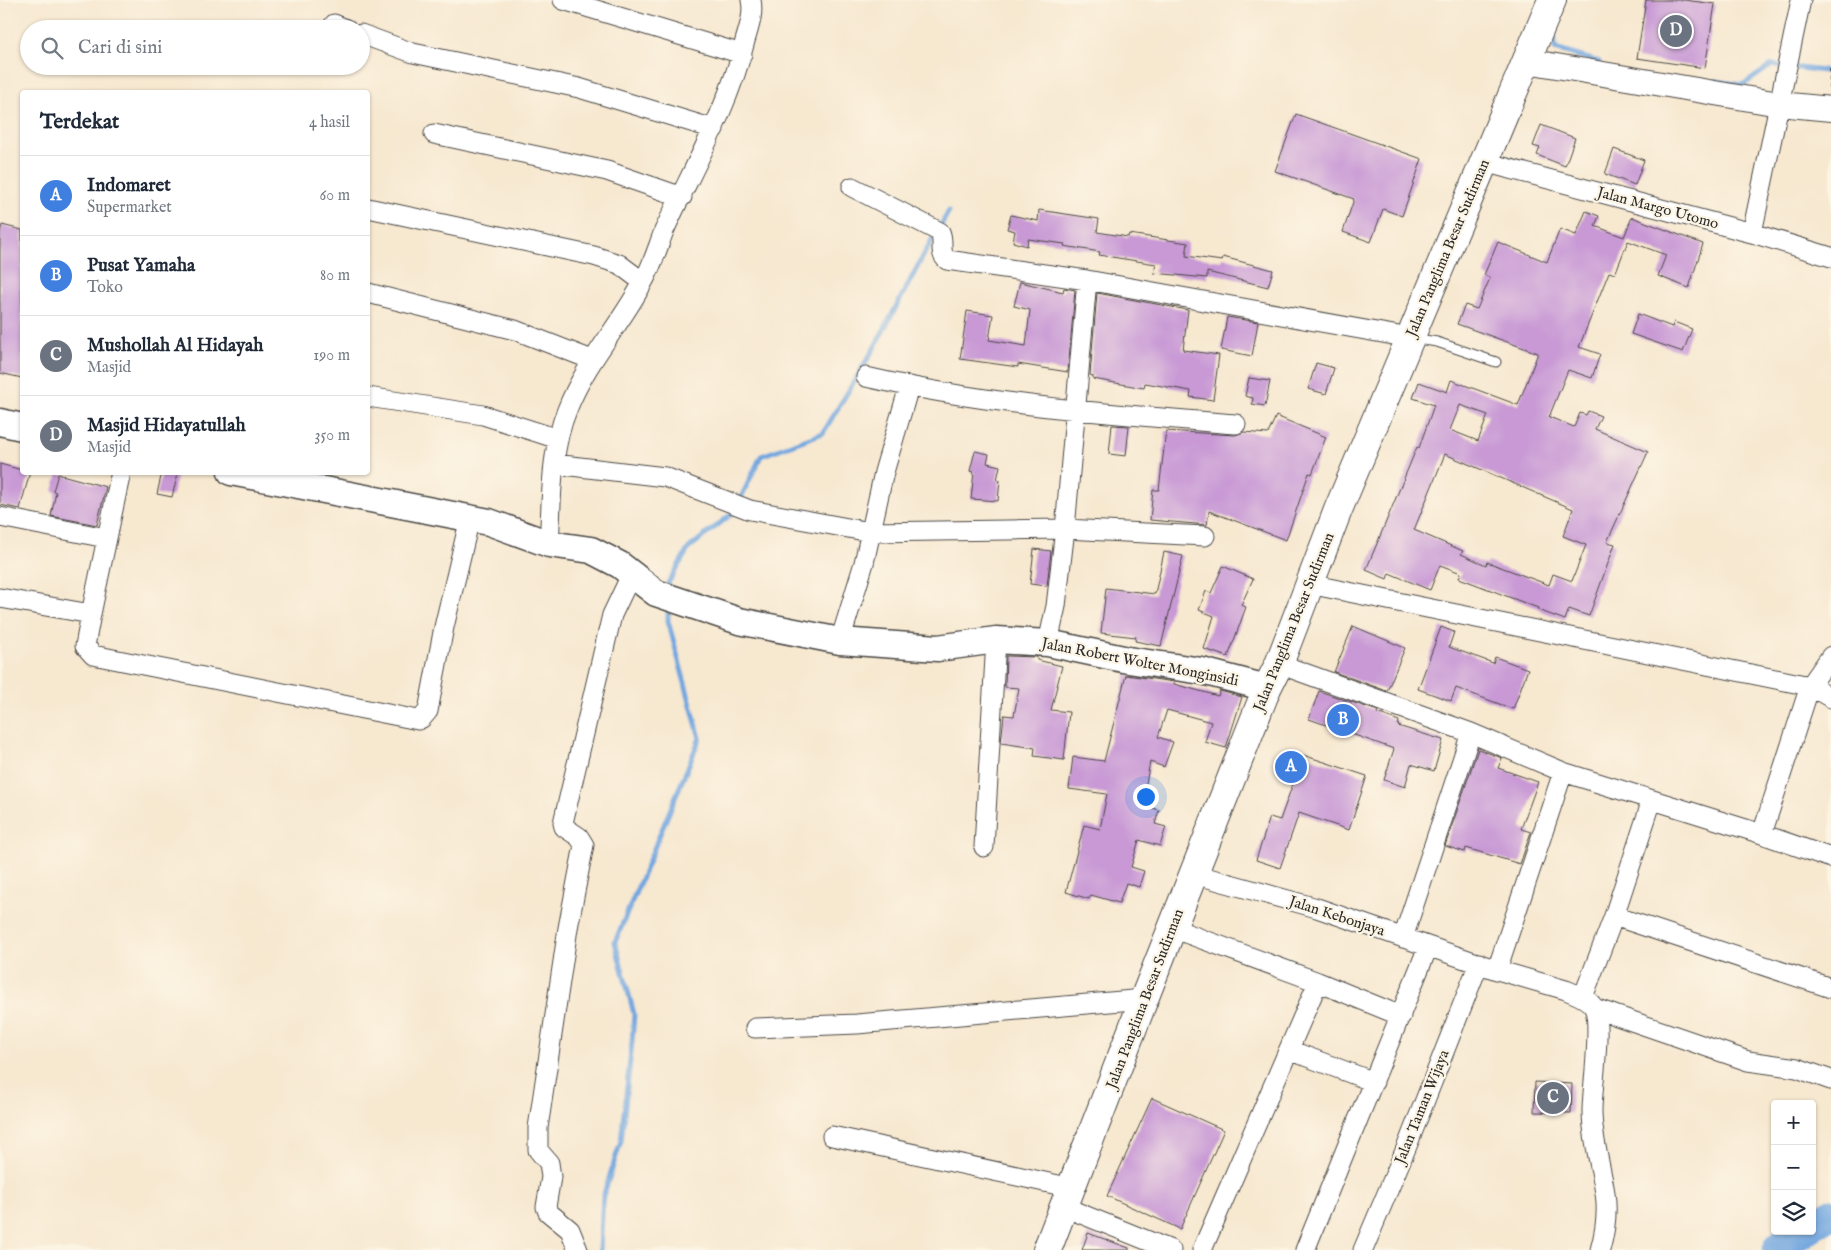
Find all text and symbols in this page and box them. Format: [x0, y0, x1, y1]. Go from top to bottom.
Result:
pin: D [1660, 12, 1692, 50]
search box [20, 20, 370, 75]
icon: search [38, 34, 66, 62]
text: Cari di sini [78, 36, 162, 60]
text: Terdekat [40, 109, 119, 136]
text: 4 hasil [309, 113, 350, 133]
street label: Jalan Panglima Besar Sudirman [1401, 156, 1494, 342]
text: Indomaret [87, 174, 171, 198]
street label: Jalan Margo Utomo [1593, 182, 1721, 233]
text: A [51, 186, 61, 206]
text: 60 m [320, 186, 350, 206]
text: Supermarket [87, 198, 172, 218]
text: Pusat Yamaha [87, 254, 195, 278]
text: B [51, 266, 61, 286]
text: 80 m [320, 266, 350, 286]
text: Toko [87, 278, 123, 298]
text: Mushollah Al Hidayah [87, 334, 263, 358]
text: C [50, 346, 62, 366]
text: 190 m [313, 346, 350, 366]
text: Masjid [87, 358, 131, 378]
text: Masjid Hidayatullah [87, 414, 246, 438]
text: D [50, 426, 62, 446]
text: 350 m [315, 426, 350, 446]
text: Masjid [87, 438, 131, 458]
street label: Jalan Panglima Besar Sudirman [1249, 530, 1339, 716]
street label: Jalan Robert Wolter Monginsidi [1038, 633, 1240, 690]
pin: B [1327, 701, 1359, 739]
pin: A [1275, 748, 1307, 786]
your location [1133, 784, 1159, 810]
street label: Jalan Kebonjaya [1285, 891, 1388, 941]
street label: Jalan Panglima Besar Sudirman [1101, 906, 1188, 1093]
street label: Jalan Taman Wijaya [1390, 1047, 1454, 1169]
pin: C [1537, 1079, 1569, 1117]
map controls [1771, 1100, 1816, 1235]
button: + [1771, 1100, 1816, 1145]
button: − [1771, 1145, 1816, 1190]
button: layers [1771, 1190, 1816, 1235]

